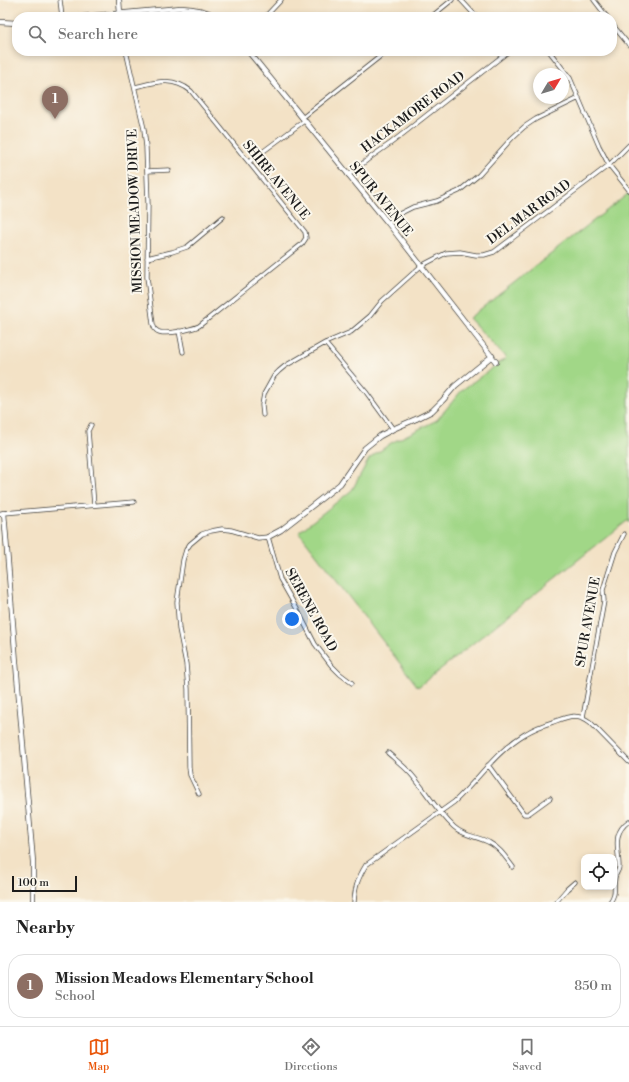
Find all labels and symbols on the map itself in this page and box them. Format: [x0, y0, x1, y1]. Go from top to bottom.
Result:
street label: HACKAMORE ROAD [358, 68, 468, 156]
north arrow [533, 68, 569, 104]
pin: 1 [42, 86, 68, 119]
street label: MISSION MEADOW DRIVE [124, 129, 146, 293]
street label: SHIRE AVENUE [239, 137, 313, 223]
street label: SPUR AVENUE [346, 158, 416, 240]
street label: DEL MAR ROAD [484, 176, 574, 248]
street label: SERENE ROAD [281, 565, 341, 655]
street label: SPUR AVENUE [572, 576, 604, 668]
your location [282, 609, 302, 629]
scale bar [12, 874, 77, 893]

